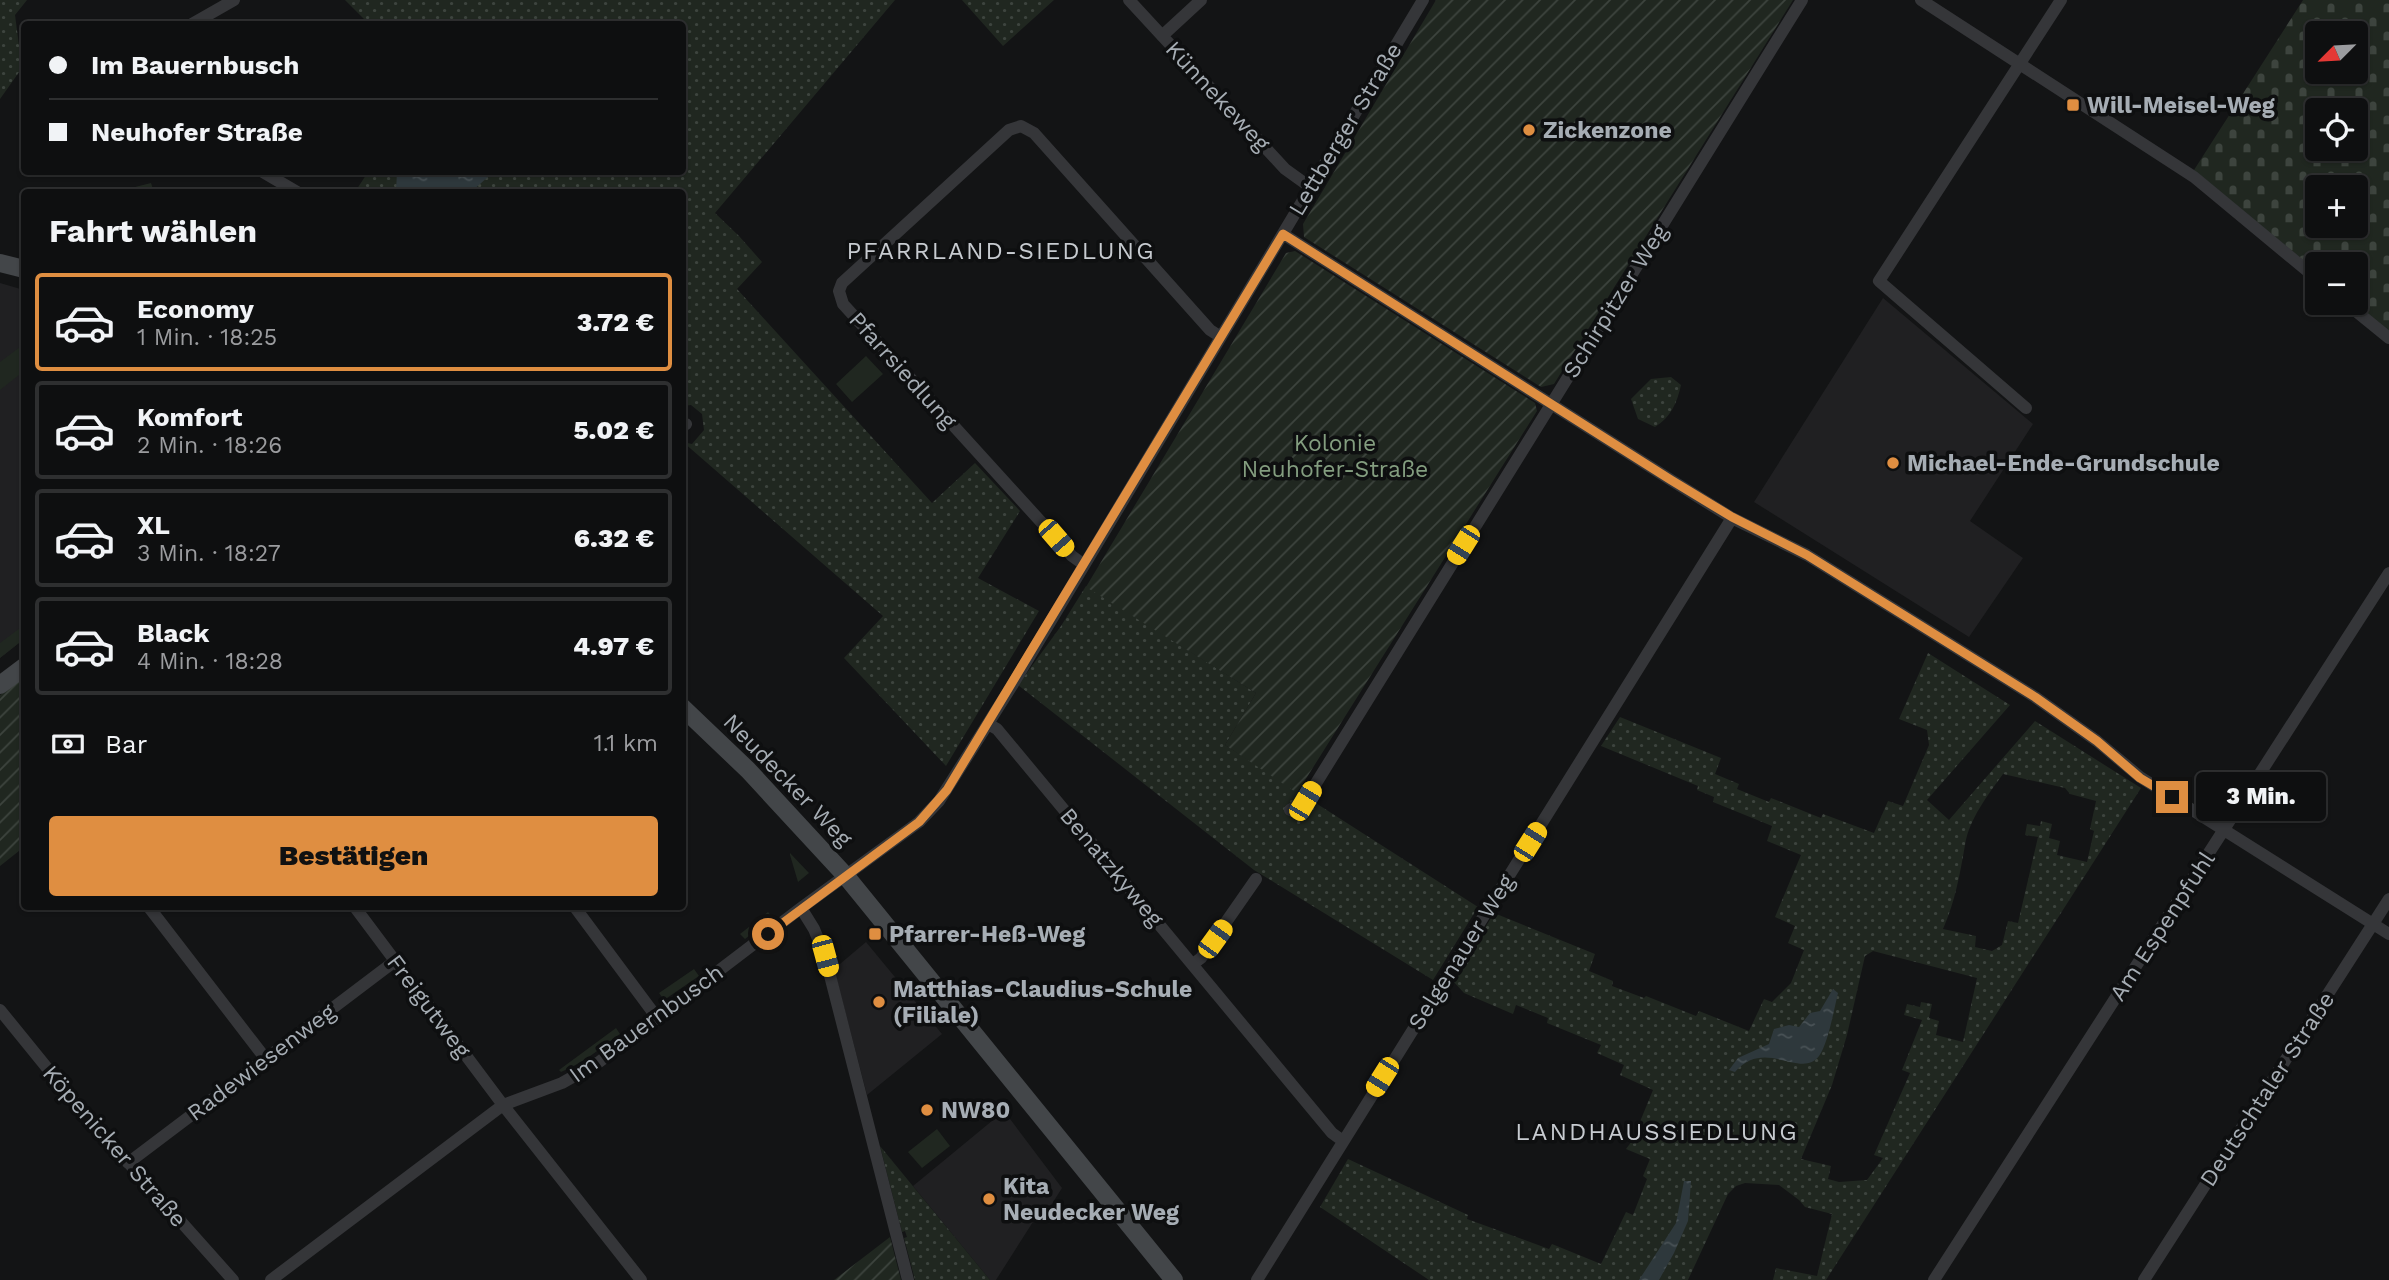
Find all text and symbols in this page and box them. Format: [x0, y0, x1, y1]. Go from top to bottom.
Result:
north arrow [2305, 21, 2368, 84]
map controls [2305, 21, 2368, 315]
street label: Künnekeweg [1160, 36, 1276, 157]
street label: Lettberger Straße [1283, 38, 1408, 221]
text: Im Bauernbusch [91, 50, 299, 80]
place label: Will-Meisel-Weg [2087, 92, 2275, 119]
marker: Will-Meisel-Weg [2065, 97, 2081, 113]
button: locate [2305, 98, 2368, 161]
text: Neuhofer Straße [91, 117, 303, 147]
place label: Zickenzone [1543, 117, 1672, 144]
marker: Zickenzone [1521, 122, 1537, 138]
button: + [2305, 175, 2368, 238]
text: Fahrt wählen [49, 212, 257, 250]
street label: Schirpitzer Weg [1557, 219, 1674, 383]
district label: PFARRLAND-SIEDLUNG [846, 237, 1156, 265]
button: − [2305, 252, 2368, 315]
icon: car [53, 291, 116, 354]
text: Economy [137, 294, 254, 324]
text: 3.72 € [577, 307, 654, 337]
street label: Pfarrsiedlung [843, 307, 962, 435]
text: 1 Min. · 18:25 [137, 324, 277, 351]
icon: car [53, 399, 116, 462]
text: Komfort [137, 402, 242, 432]
text: 5.02 € [573, 415, 654, 445]
park label: Kolonie Neuhofer-Straße [1242, 430, 1428, 483]
text: 2 Min. · 18:26 [137, 432, 282, 459]
place label: Michael-Ende-Grundschule [1907, 450, 2220, 477]
marker: Michael-Ende-Grundschule [1885, 455, 1901, 471]
icon: car [53, 507, 116, 570]
text: XL [137, 510, 170, 540]
car [1035, 515, 1078, 561]
car [1443, 522, 1484, 568]
text: 6.32 € [574, 523, 654, 553]
text: 3 Min. · 18:27 [137, 540, 281, 567]
icon: car [53, 615, 116, 678]
text: Black [137, 618, 209, 648]
text: 4.97 € [573, 631, 654, 661]
text: 4 Min. · 18:28 [137, 648, 283, 675]
street label: Neudecker Weg [718, 709, 858, 853]
icon: cash [49, 725, 87, 763]
text: Bar [105, 729, 147, 759]
text: 1.1 km [594, 730, 658, 757]
callout: 3 Min. [2196, 772, 2326, 822]
car [1286, 778, 1325, 824]
route end [2156, 781, 2188, 813]
text: 3 Min. [2226, 783, 2296, 810]
street label: Benatzkyweg [1054, 803, 1169, 933]
button: Bestätigen [49, 816, 658, 896]
car [1510, 819, 1551, 865]
street label: Am Espenpfuhl [2104, 847, 2221, 1006]
street label: Selgenauer Weg [1403, 869, 1521, 1035]
car [1195, 916, 1236, 962]
route start [752, 918, 784, 950]
place label: Pfarrer-Heß-Weg [889, 921, 1085, 948]
marker: Pfarrer-Heß-Weg [867, 926, 883, 942]
car [810, 933, 841, 979]
street label: Freigutweg [381, 949, 477, 1064]
street label: Im Bauernbusch [564, 959, 728, 1088]
place label: Matthias-Claudius-Schule (Filiale) [893, 976, 1192, 1029]
street label: Deutschtaler Straße [2194, 987, 2340, 1192]
marker: Matthias-Claudius-Schule (Filiale) [871, 994, 887, 1010]
street label: Radewiesenweg [182, 998, 341, 1127]
car [1362, 1054, 1403, 1100]
street label: Köpenicker Straße [37, 1060, 192, 1233]
place label: NW80 [941, 1097, 1010, 1124]
marker: NW80 [919, 1102, 935, 1118]
district label: LANDHAUSSIEDLUNG [1515, 1118, 1799, 1146]
place label: Kita Neudecker Weg [1003, 1173, 1179, 1226]
marker: Kita Neudecker Weg [981, 1191, 997, 1207]

